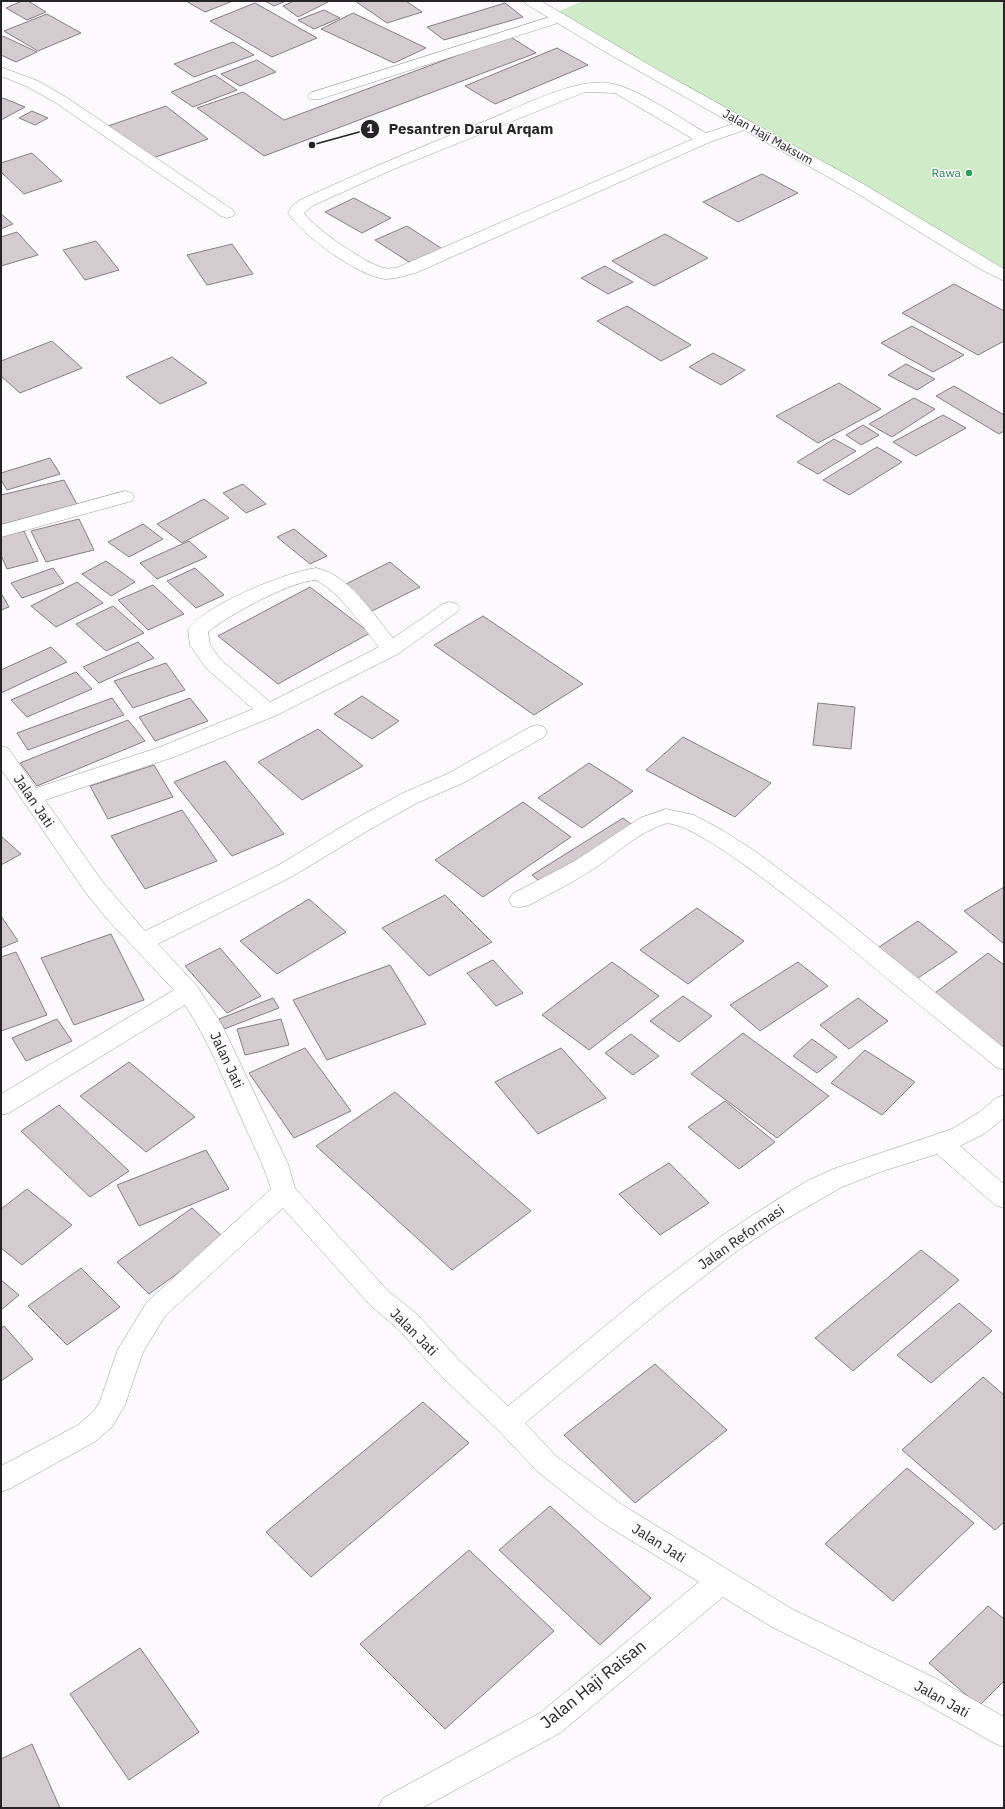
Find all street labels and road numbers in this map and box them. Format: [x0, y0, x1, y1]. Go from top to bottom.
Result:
street label: Jalan Haji Maksum [720, 106, 816, 168]
street label: Jalan Jati [10, 771, 58, 831]
street label: Jalan Jati [206, 1029, 248, 1091]
street label: Jalan Reformasi [694, 1201, 788, 1273]
street label: Jalan Jati [386, 1304, 442, 1360]
street label: Jalan Jati [629, 1519, 689, 1567]
street label: Jalan Haji Raisan [536, 1635, 650, 1733]
street label: Jalan Jati [911, 1677, 973, 1721]

